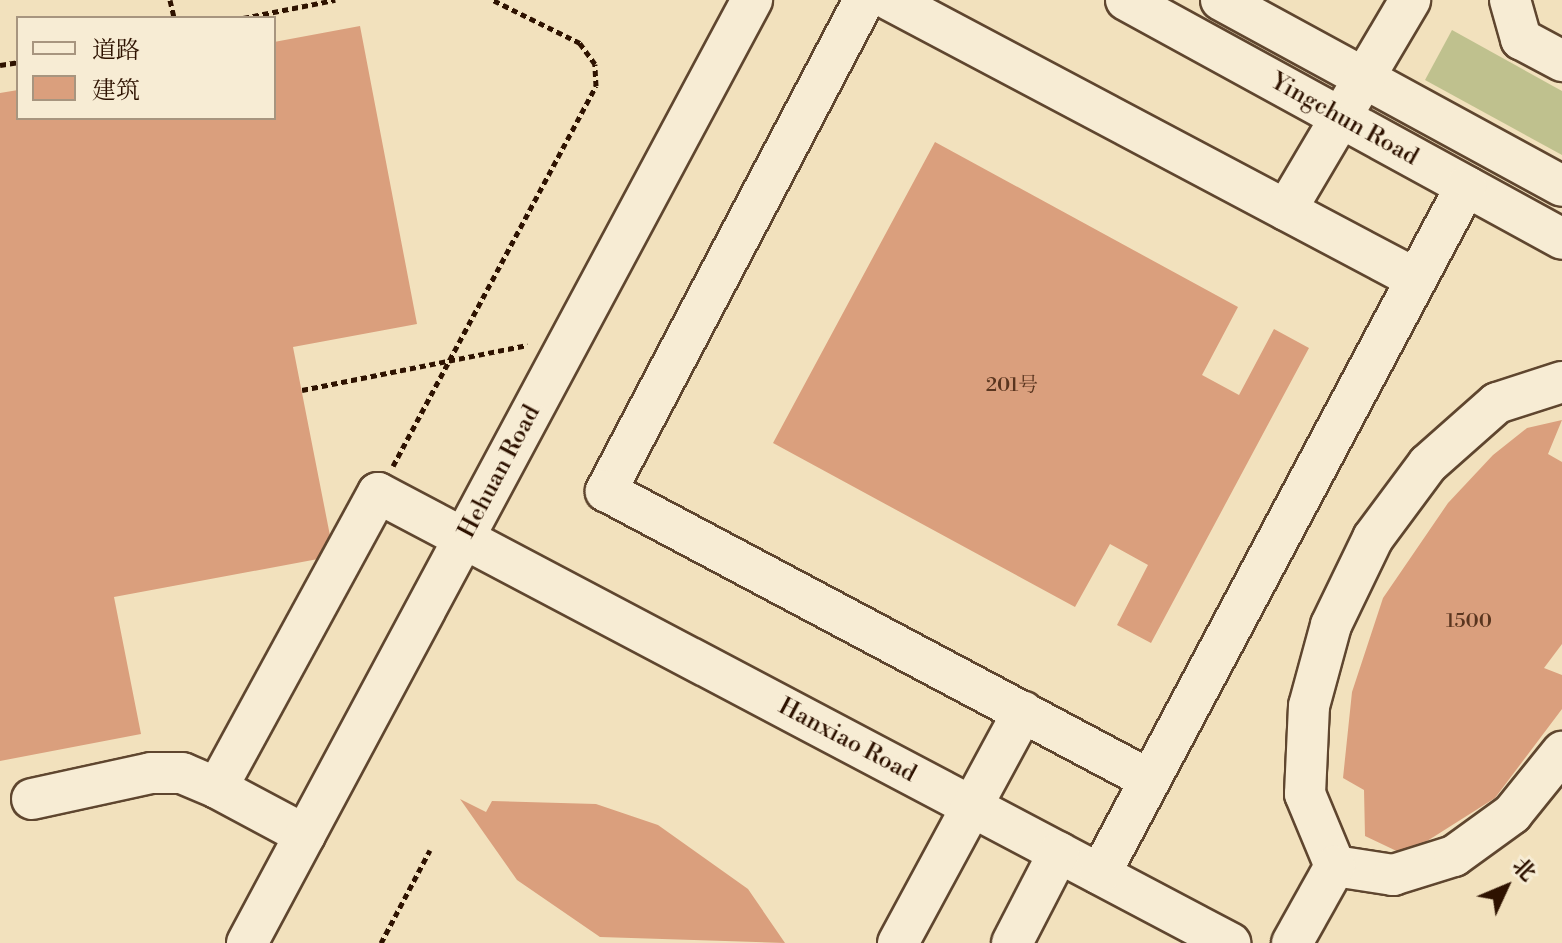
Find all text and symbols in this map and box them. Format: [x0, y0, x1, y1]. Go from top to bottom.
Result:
legend [16, 16, 276, 120]
text: 道路 [92, 36, 140, 66]
street label: Yingchun Road [1265, 68, 1423, 172]
text: 建筑 [92, 76, 140, 106]
house number: 201号 [986, 373, 1038, 397]
street label: Hehuan Road [453, 401, 547, 543]
house number: 1500 [1446, 609, 1492, 633]
street label: Hanxiao Road [773, 693, 921, 789]
north arrow [1466, 847, 1546, 927]
text: 北 [1506, 853, 1541, 887]

